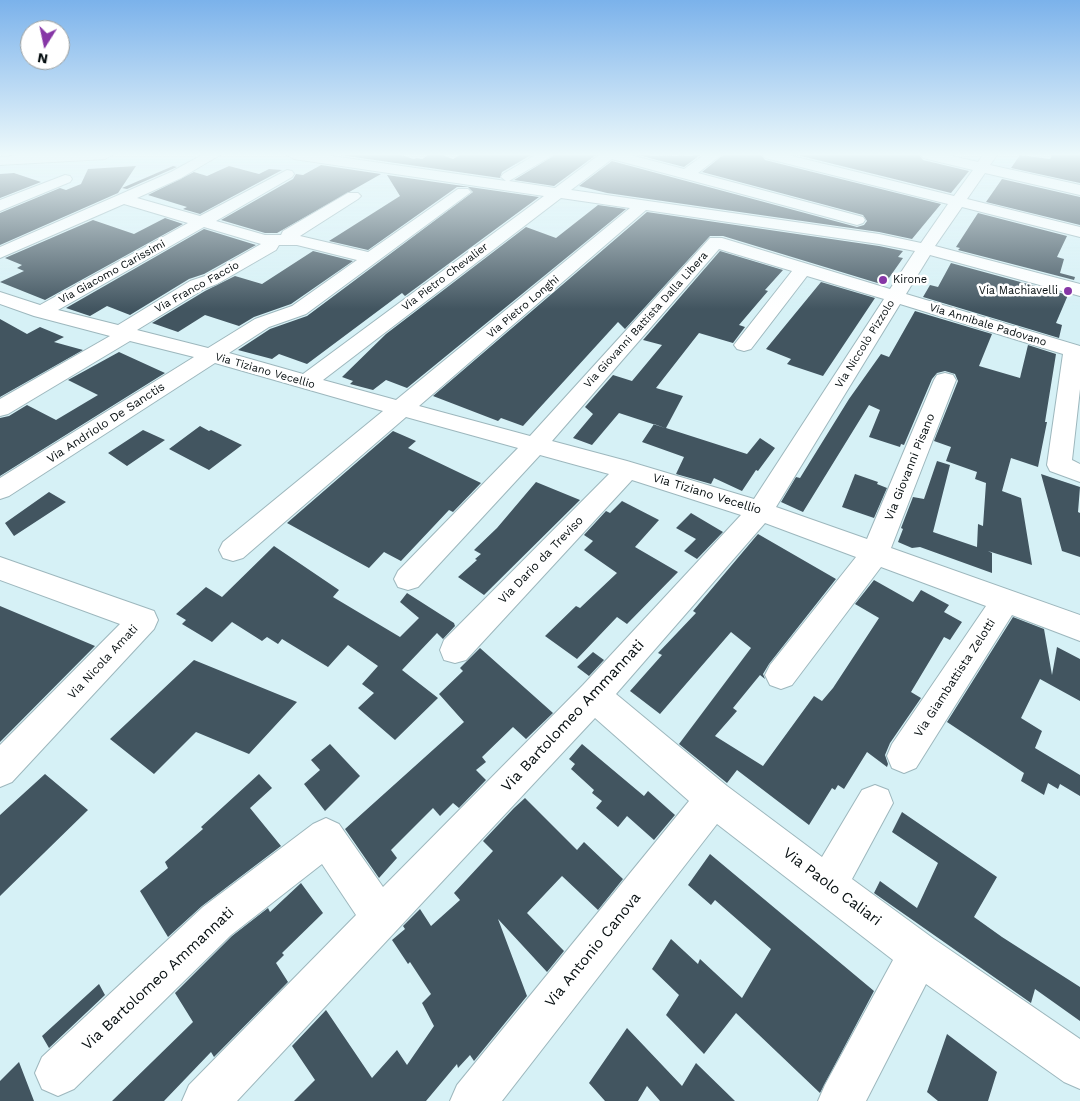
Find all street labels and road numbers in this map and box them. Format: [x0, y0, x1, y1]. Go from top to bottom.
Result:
street label: Via Giacomo Carissimi [56, 237, 168, 307]
street label: Via Pietro Chevalier [399, 240, 491, 314]
street label: Via Giovanni Battista Dalla Libera [581, 249, 711, 391]
street label: Via Franco Faccio [153, 258, 241, 316]
street label: Via Pietro Longhi [484, 273, 562, 341]
street label: Via Niccolò Pizzolo [833, 297, 897, 391]
street label: Via Annibale Padovano [928, 301, 1048, 349]
street label: Via Tiziano Vecellio [214, 350, 316, 392]
street label: Via Andriolo De Sanctis [44, 379, 168, 467]
street label: Via Giovanni Pisano [882, 411, 938, 523]
street label: Via Tiziano Vecellio [651, 471, 763, 517]
street label: Via Dario da Treviso [496, 513, 586, 607]
street label: Via Giambattista Zelotti [911, 616, 999, 740]
street label: Via Nicola Amati [65, 622, 141, 702]
street label: Via Bartolomeo Ammannati [498, 636, 648, 796]
street label: Via Paolo Caliari [779, 844, 885, 930]
street label: Via Antonio Canova [541, 889, 645, 1011]
street label: Via Bartolomeo Ammannati [78, 904, 238, 1054]

